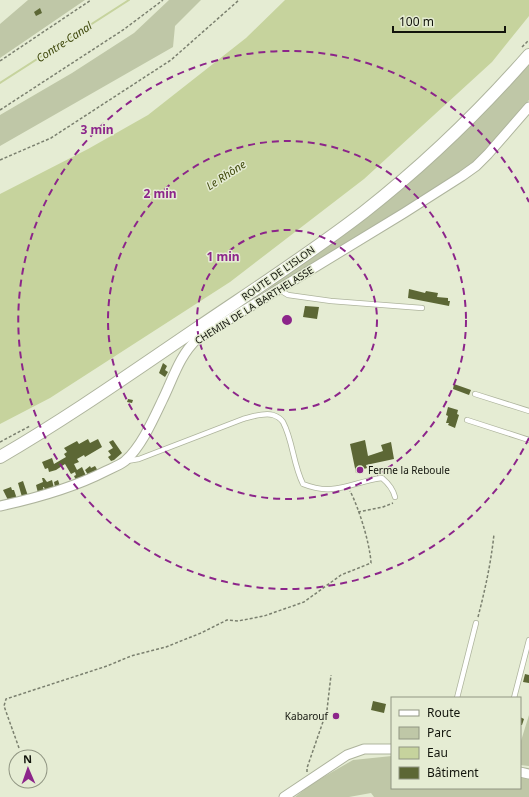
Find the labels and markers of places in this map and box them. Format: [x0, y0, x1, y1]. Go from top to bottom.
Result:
centre of rings [280, 313, 294, 327]
place label: Ferme la Reboule [368, 463, 450, 477]
marker: Ferme la Reboule [355, 465, 365, 475]
place label: Kabarouf [285, 709, 329, 723]
marker: Kabarouf [331, 711, 341, 721]

